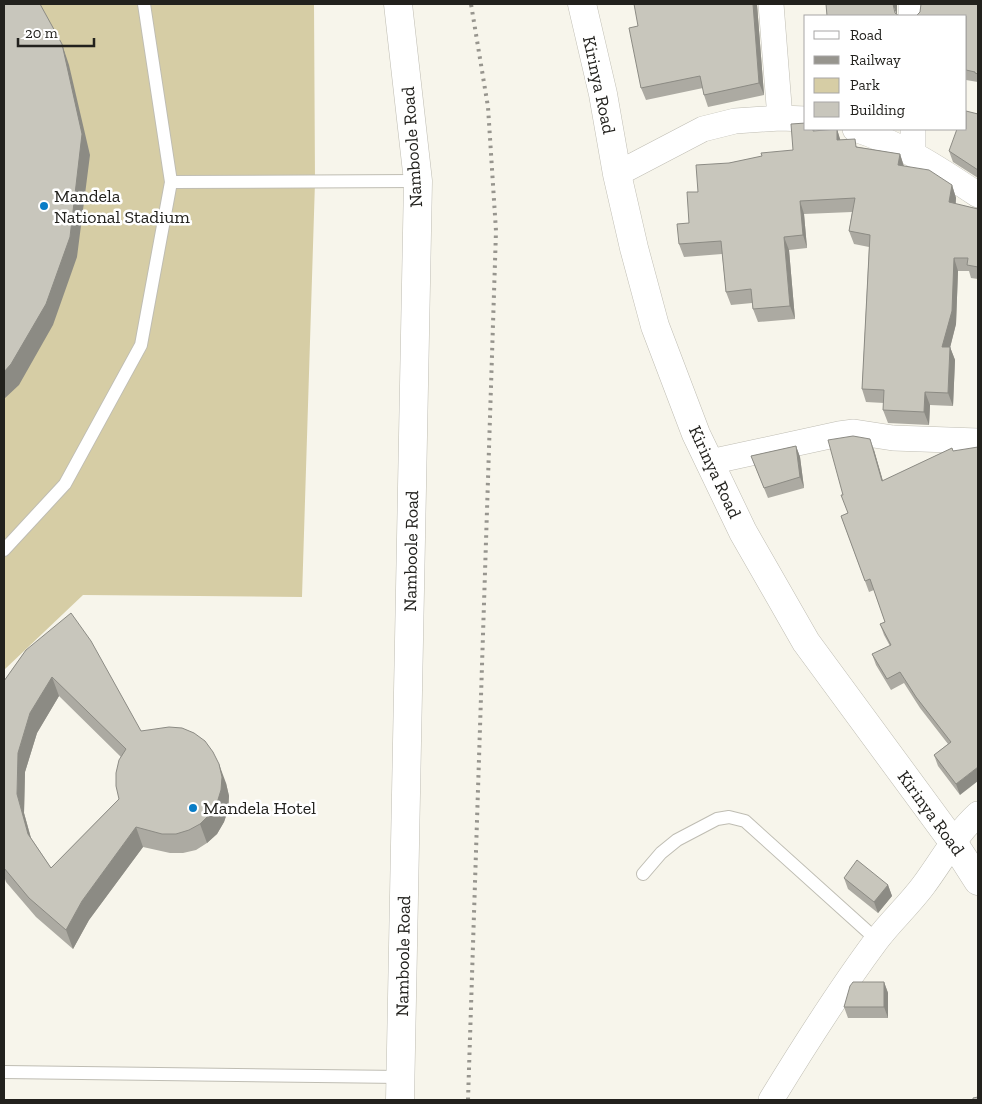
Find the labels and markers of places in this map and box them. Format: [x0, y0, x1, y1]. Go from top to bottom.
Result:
place label: Mandela National Stadium [54, 185, 190, 228]
marker: Mandela National Stadium [38, 200, 50, 212]
place label: Mandela Hotel [203, 797, 316, 819]
marker: Mandela Hotel [187, 802, 199, 814]

